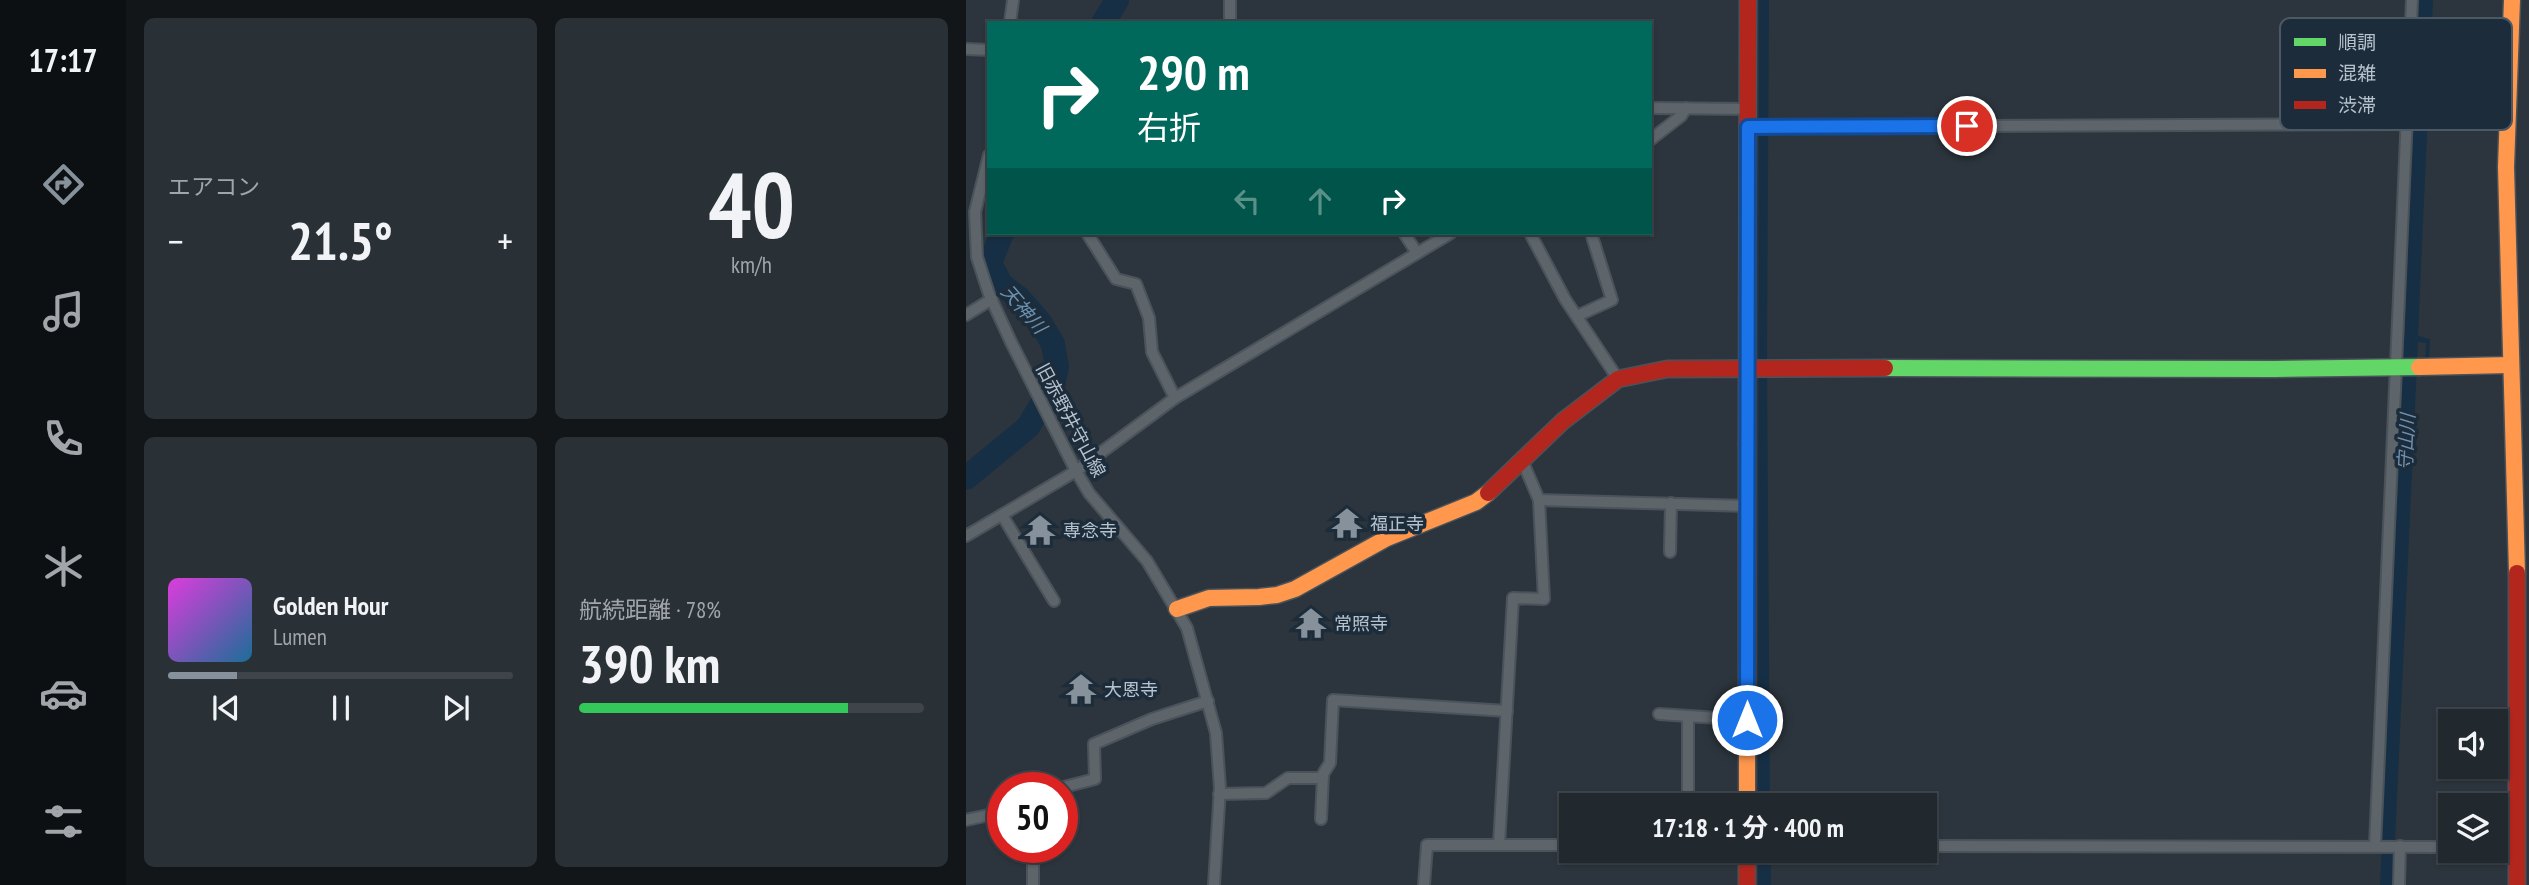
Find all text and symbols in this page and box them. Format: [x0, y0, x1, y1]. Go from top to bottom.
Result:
legend [2280, 18, 2512, 130]
text: 順調 [2338, 30, 2376, 54]
text: 17:17 [28, 39, 98, 81]
text: 290 m [1137, 40, 1250, 104]
icon: right [1022, 49, 1113, 140]
text: 混雑 [2338, 61, 2376, 85]
text: 渋滞 [2338, 93, 2376, 117]
pin [1937, 96, 1997, 156]
text: 右折 [1137, 106, 1201, 148]
icon: arrive [1948, 107, 1986, 145]
text: 40 [708, 145, 795, 263]
icon: directions [39, 160, 88, 209]
text: エアコン [168, 172, 260, 201]
icon: left [1228, 182, 1266, 220]
icon: ahead [1301, 182, 1339, 220]
icon: right [1374, 182, 1412, 220]
text: 21.5° [288, 207, 393, 274]
text: − [168, 216, 184, 265]
text: + [497, 216, 513, 265]
text: km/h [731, 250, 772, 279]
water label: 天神川 [996, 280, 1053, 340]
icon: music [39, 287, 88, 336]
street label: 旧赤野井守山線 [1031, 359, 1111, 481]
water label: 守山川 [2393, 411, 2420, 471]
icon: phone [39, 414, 88, 463]
temple icon: 福正寺 [1330, 506, 1364, 540]
place label: 福正寺 [1370, 512, 1424, 535]
temple icon: 専念寺 [1023, 513, 1057, 547]
place label: 専念寺 [1063, 519, 1117, 542]
icon: climate [39, 542, 88, 591]
text: Golden Hour [273, 589, 388, 622]
text: 航続距離 · 78% [579, 595, 721, 624]
temple icon: 常照寺 [1294, 606, 1328, 640]
place label: 常照寺 [1334, 612, 1388, 635]
text: Lumen [273, 622, 327, 651]
text: 390 km [579, 630, 720, 697]
icon: car [39, 669, 88, 718]
temple icon: 大恩寺 [1064, 672, 1098, 706]
place label: 大恩寺 [1104, 678, 1158, 701]
position arrow [1710, 683, 1784, 757]
icon: previous [207, 689, 245, 727]
icon: pause [322, 689, 360, 727]
icon: next [437, 689, 475, 727]
map controls [2438, 709, 2508, 863]
button: sound [2438, 709, 2508, 779]
speed limit sign: 50 [987, 772, 1078, 863]
button: layers [2438, 793, 2508, 863]
icon: filters [39, 797, 88, 846]
text: 17:18 · 1 分 · 400 m [1652, 811, 1844, 844]

